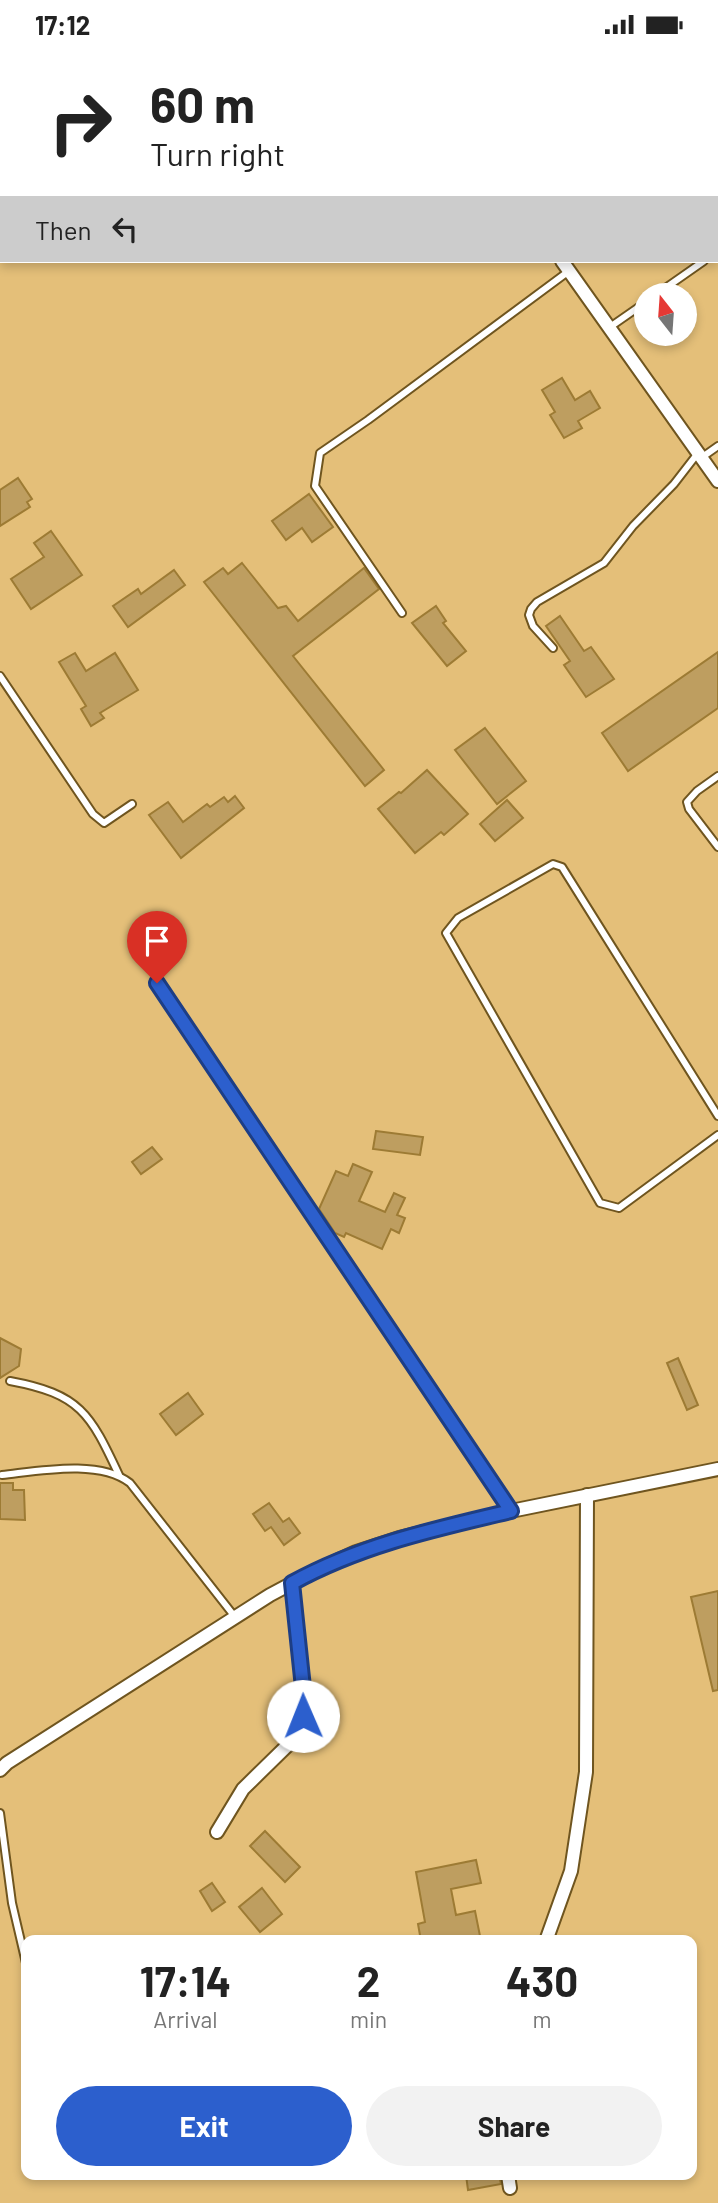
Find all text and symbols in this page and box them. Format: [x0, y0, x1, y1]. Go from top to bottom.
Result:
text: 17:12 [35, 9, 90, 40]
text: 60 m [150, 74, 255, 133]
icon: right [35, 77, 126, 168]
text: Turn right [150, 134, 285, 172]
icon: left [106, 210, 144, 248]
text: Then [35, 214, 92, 245]
north arrow [634, 283, 696, 347]
map controls [634, 283, 697, 346]
pin [127, 911, 187, 983]
icon: arrive [138, 922, 176, 960]
position arrow [266, 1679, 340, 1753]
text: 17:14 [140, 1955, 231, 2005]
text: 2 [357, 1955, 380, 2005]
text: 430 [506, 1955, 578, 2005]
text: Arrival [153, 2005, 218, 2033]
text: min [350, 2005, 387, 2033]
text: m [533, 2005, 552, 2033]
button: Exit [56, 2086, 352, 2166]
button: Share [366, 2086, 662, 2166]

